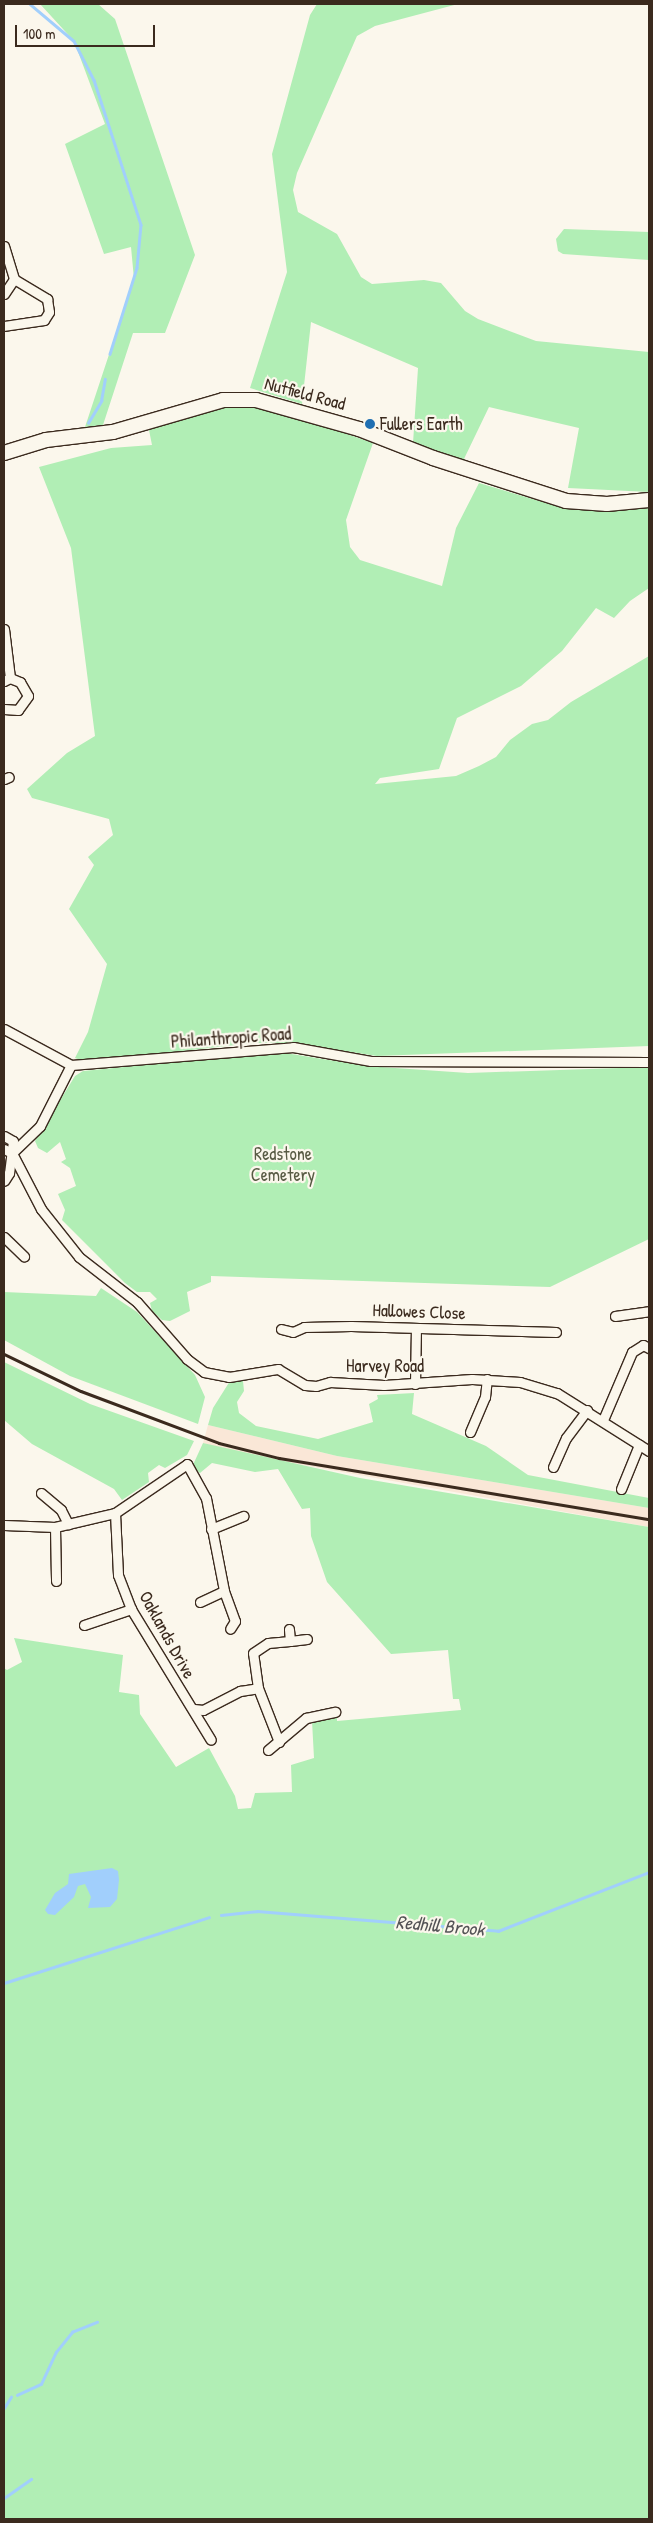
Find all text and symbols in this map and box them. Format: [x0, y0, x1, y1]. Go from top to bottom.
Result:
scale bar [18, 15, 158, 47]
text: 100 m [23, 23, 56, 44]
street label: Nutfield Road [262, 373, 348, 415]
place label: Fullers Earth [380, 413, 463, 435]
marker: Fullers Earth [364, 418, 376, 430]
street label: Philanthropic Road [170, 1023, 292, 1053]
park label: Redstone Cemetery [251, 1144, 315, 1186]
street label: Hallowes Close [372, 1300, 466, 1324]
street label: Harvey Road [346, 1355, 424, 1377]
street label: Oaklands Drive [134, 1588, 200, 1682]
water label: Redhill Brook [395, 1911, 485, 1941]

